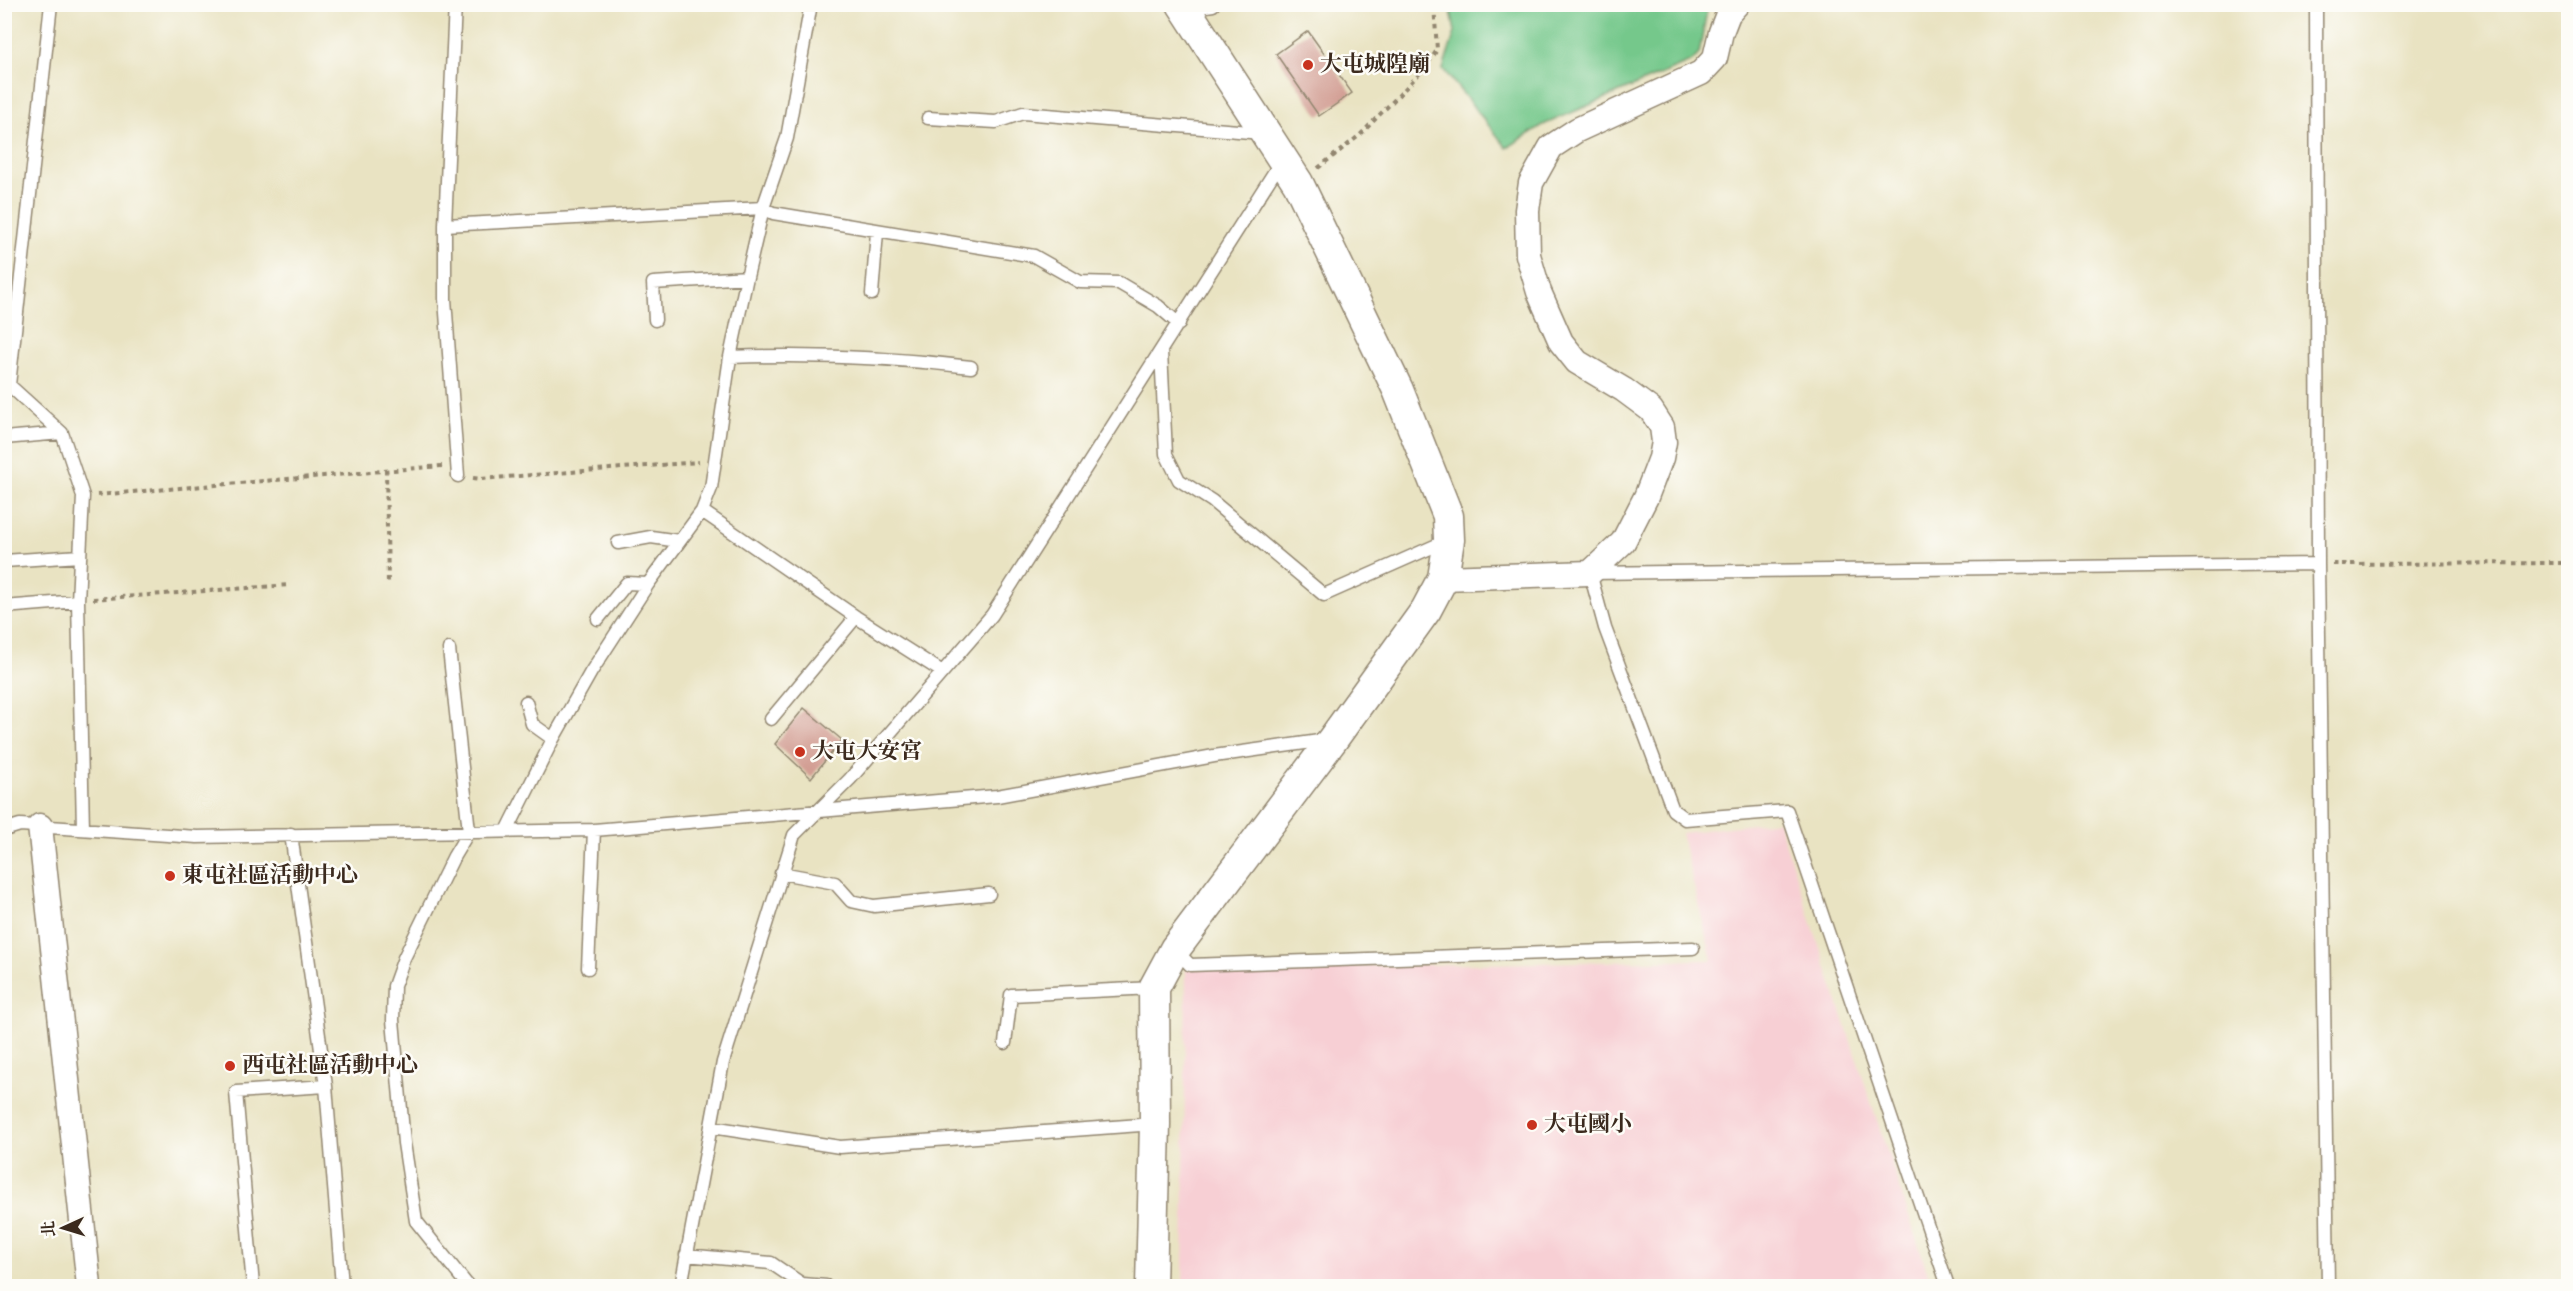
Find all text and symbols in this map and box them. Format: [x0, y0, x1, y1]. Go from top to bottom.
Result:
place label: 大屯城隍廟 [1320, 50, 1430, 81]
marker: 大屯城隍廟 [1301, 58, 1315, 72]
place label: 大屯大安宮 [812, 737, 922, 768]
marker: 大屯大安宮 [793, 745, 807, 759]
place label: 東屯社區活動中心 [182, 861, 358, 892]
marker: 東屯社區活動中心 [163, 869, 177, 883]
place label: 西屯社區活動中心 [242, 1051, 418, 1082]
marker: 西屯社區活動中心 [223, 1059, 237, 1073]
place label: 大屯國小 [1544, 1110, 1632, 1141]
marker: 大屯國小 [1525, 1118, 1539, 1132]
north arrow [33, 1198, 93, 1258]
text: 北 [38, 1220, 62, 1238]

